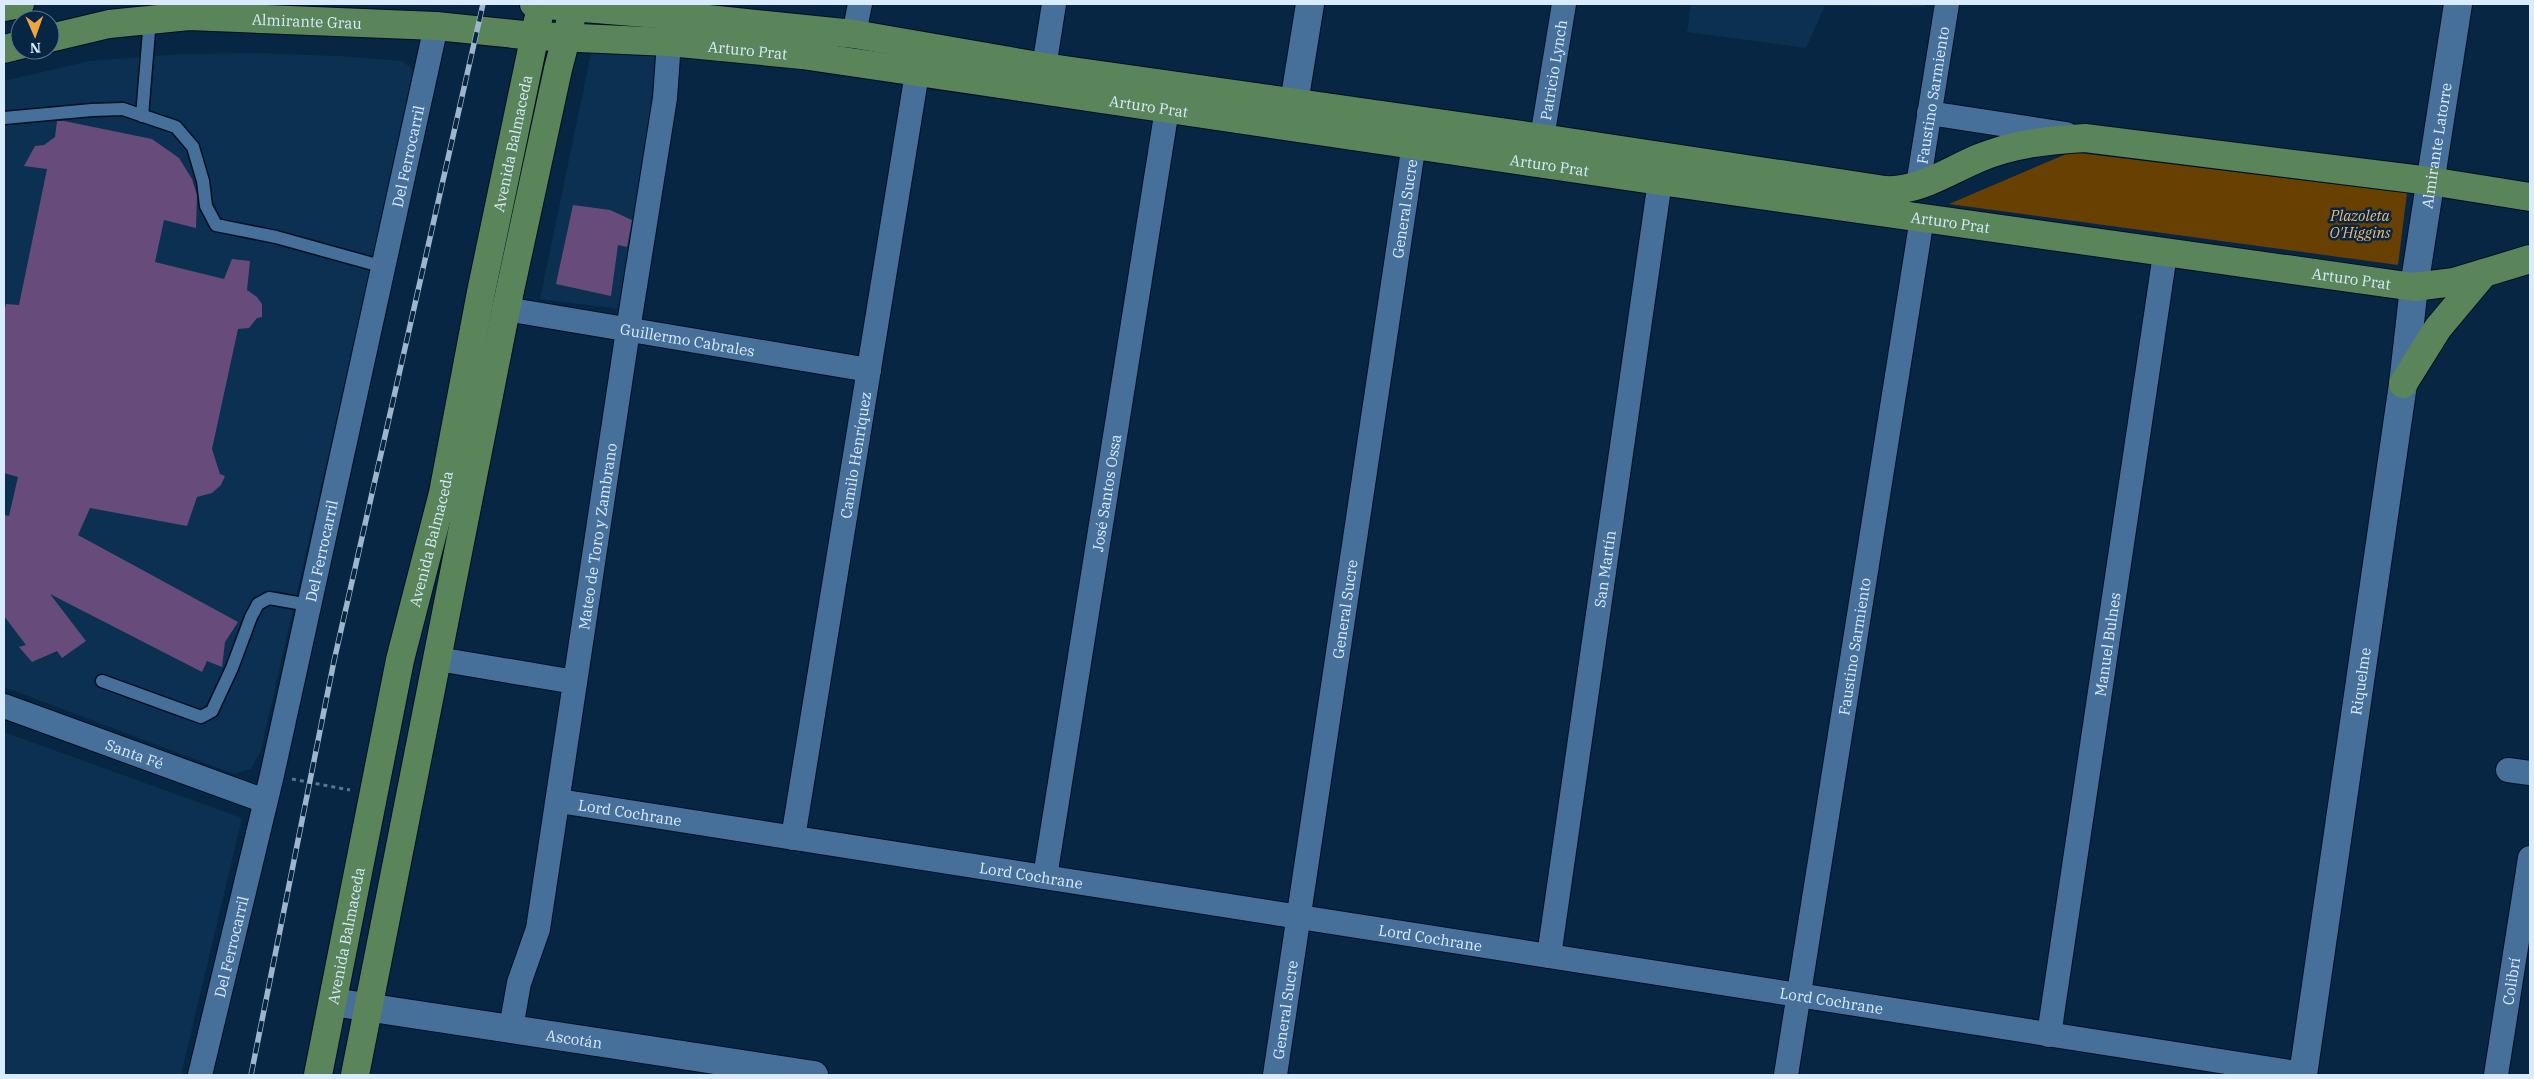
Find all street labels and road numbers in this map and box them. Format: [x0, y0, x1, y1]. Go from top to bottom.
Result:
street label: Almirante Grau [252, 9, 362, 32]
street label: Patricio Lynch [1536, 18, 1571, 122]
street label: Faustino Sarmiento [1912, 25, 1953, 165]
street label: Arturo Prat [707, 36, 788, 63]
street label: Avenida Balmaceda [489, 73, 536, 213]
street label: Almirante Latorre [2417, 81, 2455, 210]
street label: Arturo Prat [1108, 91, 1189, 121]
street label: Del Ferrocarril [387, 103, 428, 209]
street label: Arturo Prat [1509, 150, 1590, 180]
street label: General Sucre [1387, 158, 1421, 259]
street label: Arturo Prat [1910, 207, 1991, 237]
street label: Arturo Prat [2311, 263, 2392, 293]
street label: Guillermo Cabrales [619, 319, 756, 360]
street label: Camilo Henríquez [835, 390, 875, 520]
street label: José Santos Ossa [1087, 433, 1125, 553]
street label: Mateo de Toro y Zambrano [574, 442, 620, 631]
street label: Avenida Balmaceda [405, 469, 456, 609]
street label: Del Ferrocarril [301, 498, 341, 604]
street label: San Martín [1590, 529, 1619, 609]
street label: General Sucre [1328, 558, 1361, 660]
street label: Faustino Sarmiento [1834, 576, 1874, 717]
street label: Manuel Bulnes [2090, 591, 2124, 698]
street label: Riquelme [2346, 646, 2374, 716]
street label: Santa Fé [103, 734, 166, 773]
street label: Lord Cochrane [577, 795, 683, 830]
street label: Lord Cochrane [978, 857, 1084, 892]
street label: Avenida Balmaceda [323, 865, 368, 1006]
street label: Del Ferrocarril [209, 894, 252, 999]
street label: Lord Cochrane [1377, 920, 1483, 955]
street label: Colibrí [2498, 956, 2524, 1006]
street label: General Sucre [1268, 959, 1302, 1061]
street label: Lord Cochrane [1778, 983, 1885, 1018]
street label: Ascotán [545, 1025, 604, 1052]

